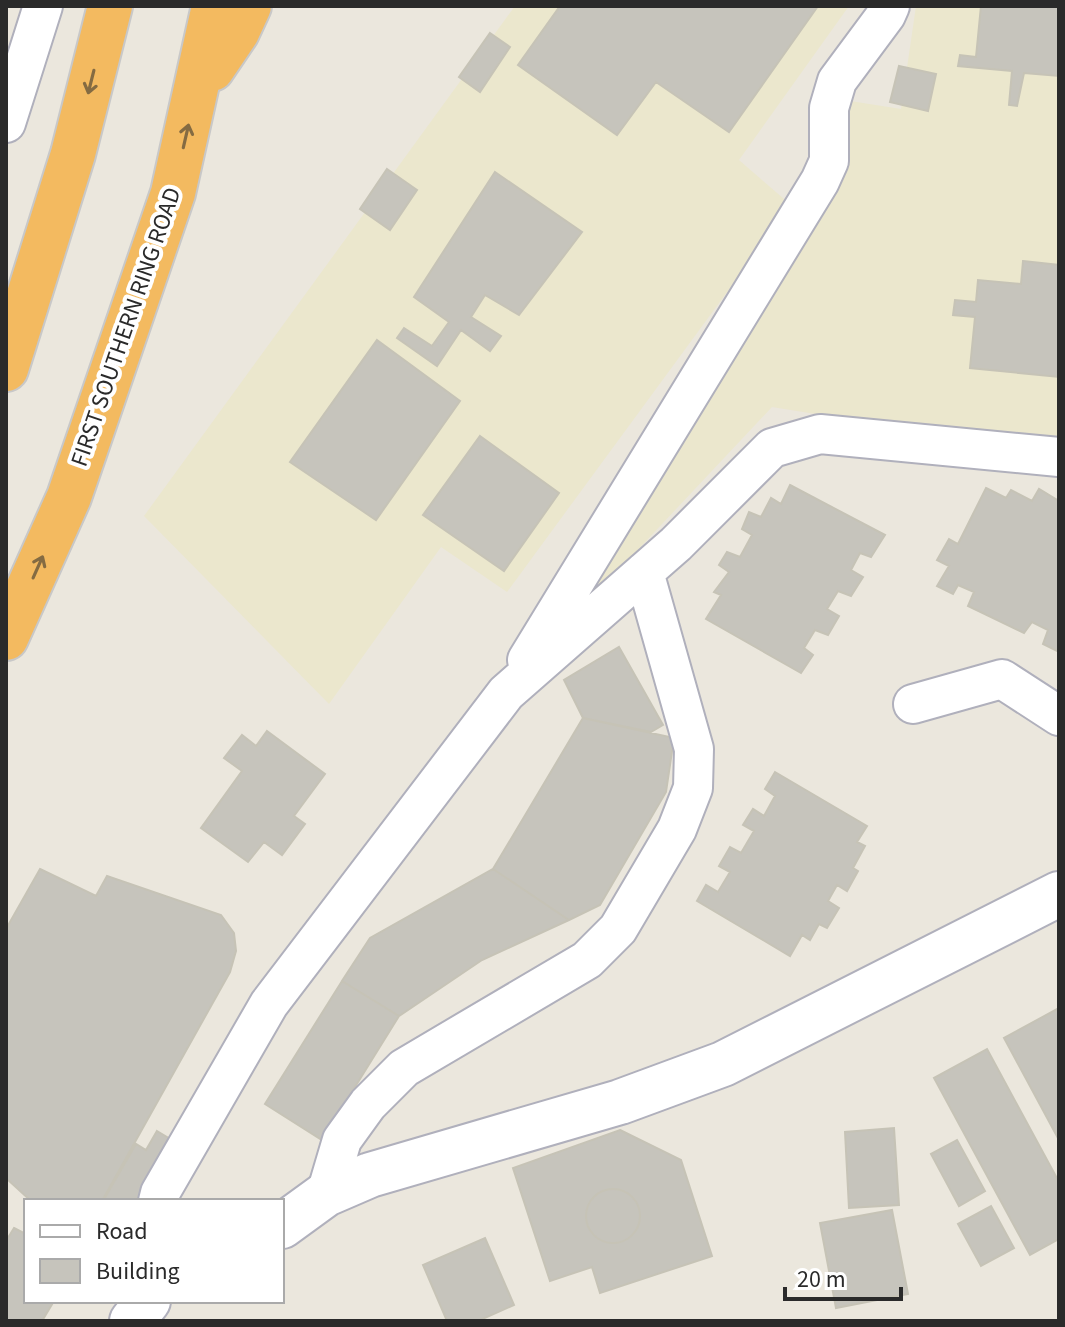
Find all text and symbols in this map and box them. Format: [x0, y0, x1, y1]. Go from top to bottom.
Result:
one-way arrow [83, 68, 98, 94]
one-way arrow [179, 124, 194, 149]
street label: FIRST SOUTHERN RING ROAD [62, 183, 190, 471]
one-way arrow [31, 555, 46, 579]
legend [24, 1199, 284, 1303]
text: Road [96, 1214, 148, 1249]
scale bar [785, 1251, 901, 1301]
text: Building [96, 1254, 180, 1289]
text: 20 m [797, 1262, 846, 1297]

